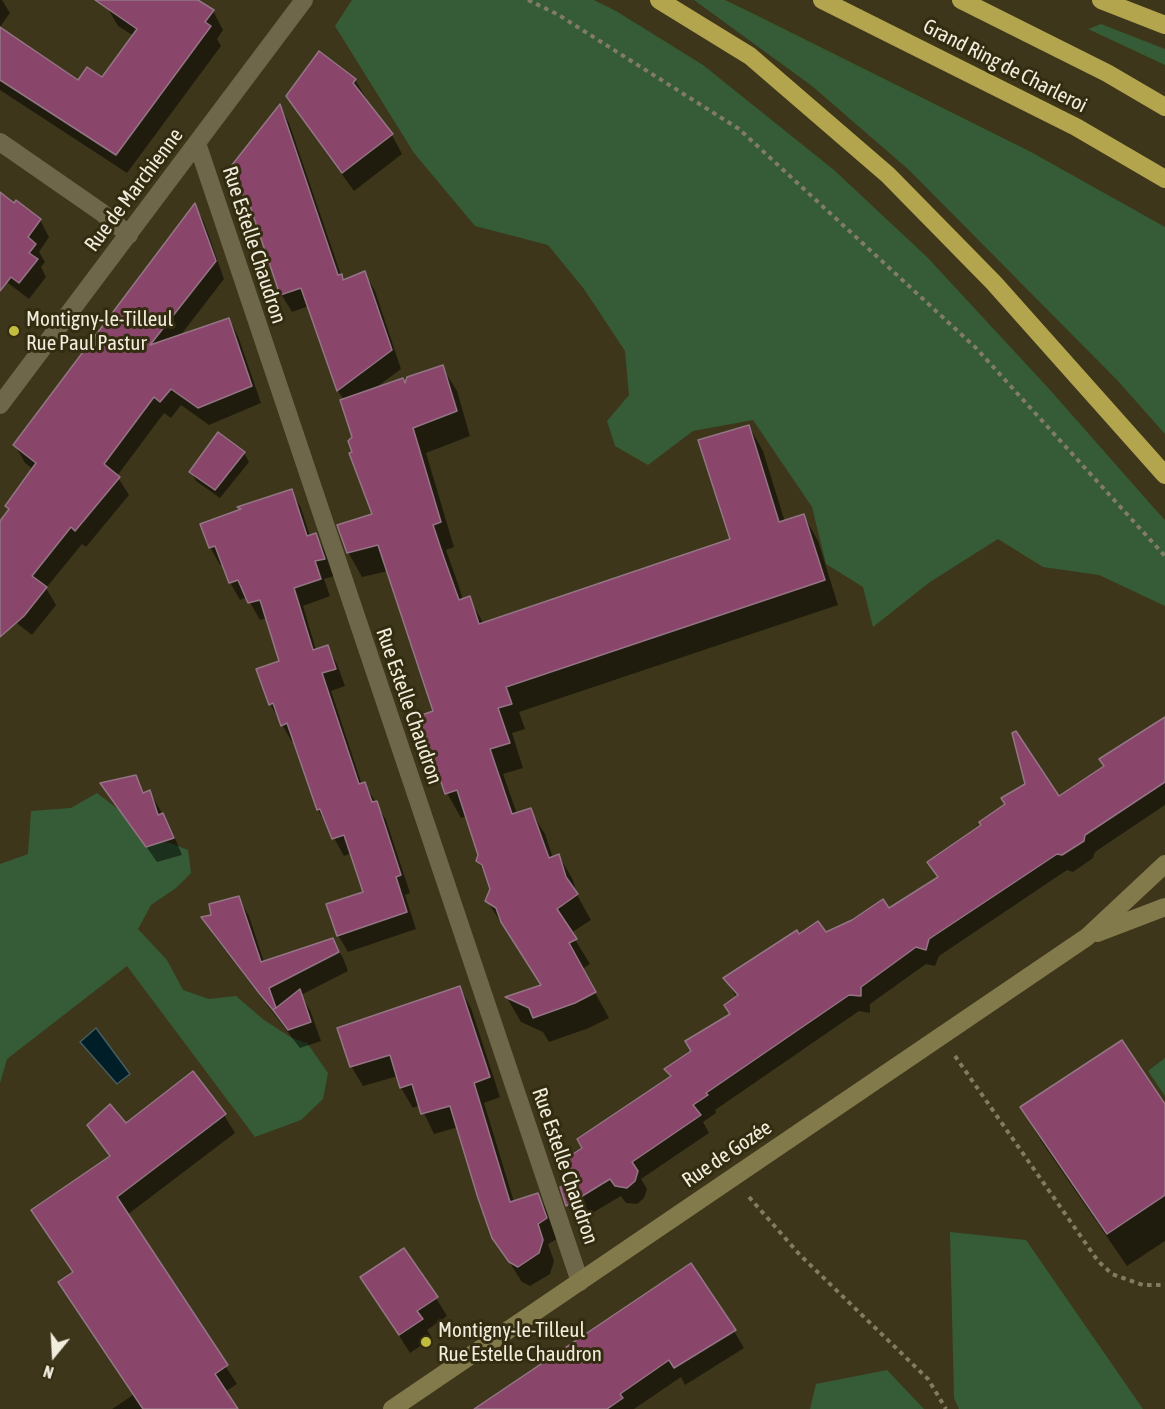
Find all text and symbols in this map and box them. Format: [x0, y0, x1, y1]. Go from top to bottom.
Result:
street label: Grand Ring de Charleroi [919, 14, 1091, 118]
street label: Rue de Marchienne [80, 123, 188, 257]
street label: Rue Estelle Chaudron [217, 163, 291, 327]
place label: Montigny-le-Tilleul Rue Paul Pastur [26, 306, 173, 356]
marker: Montigny-le-Tilleul Rue Paul Pastur [7, 324, 21, 338]
street label: Rue Estelle Chaudron [370, 624, 448, 788]
street label: Rue Estelle Chaudron [526, 1084, 604, 1248]
street label: Rue de Gozée [677, 1115, 777, 1193]
place label: Montigny-le-Tilleul Rue Estelle Chaudron [438, 1317, 602, 1367]
north arrow [24, 1325, 84, 1385]
marker: Montigny-le-Tilleul Rue Estelle Chaudron [419, 1335, 433, 1349]
text: N [41, 1362, 56, 1382]

